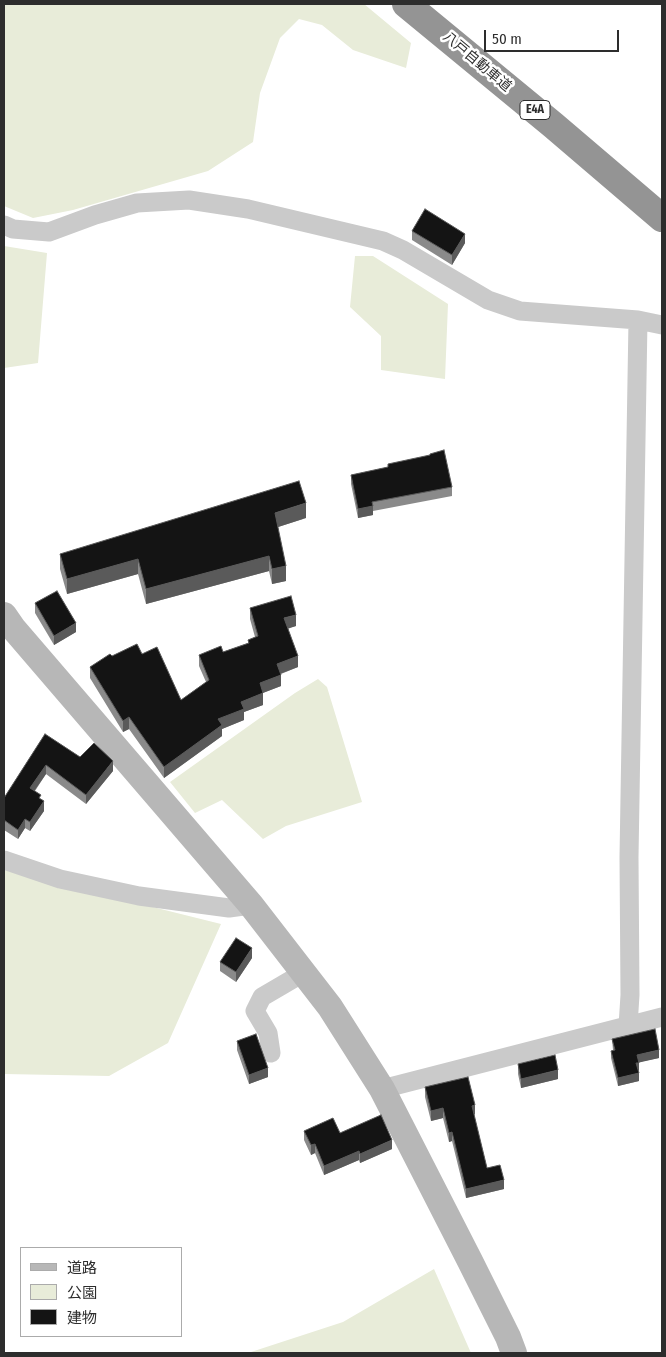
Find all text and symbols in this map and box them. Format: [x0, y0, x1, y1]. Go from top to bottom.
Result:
scale bar [486, 20, 621, 52]
street label: 八戸自動車道 [439, 29, 515, 95]
text: 50 m [492, 30, 522, 48]
road number: E4A [520, 100, 550, 120]
legend [20, 1247, 182, 1337]
text: 道路 [67, 1259, 97, 1277]
text: 公園 [67, 1284, 97, 1302]
text: 建物 [67, 1309, 97, 1327]

